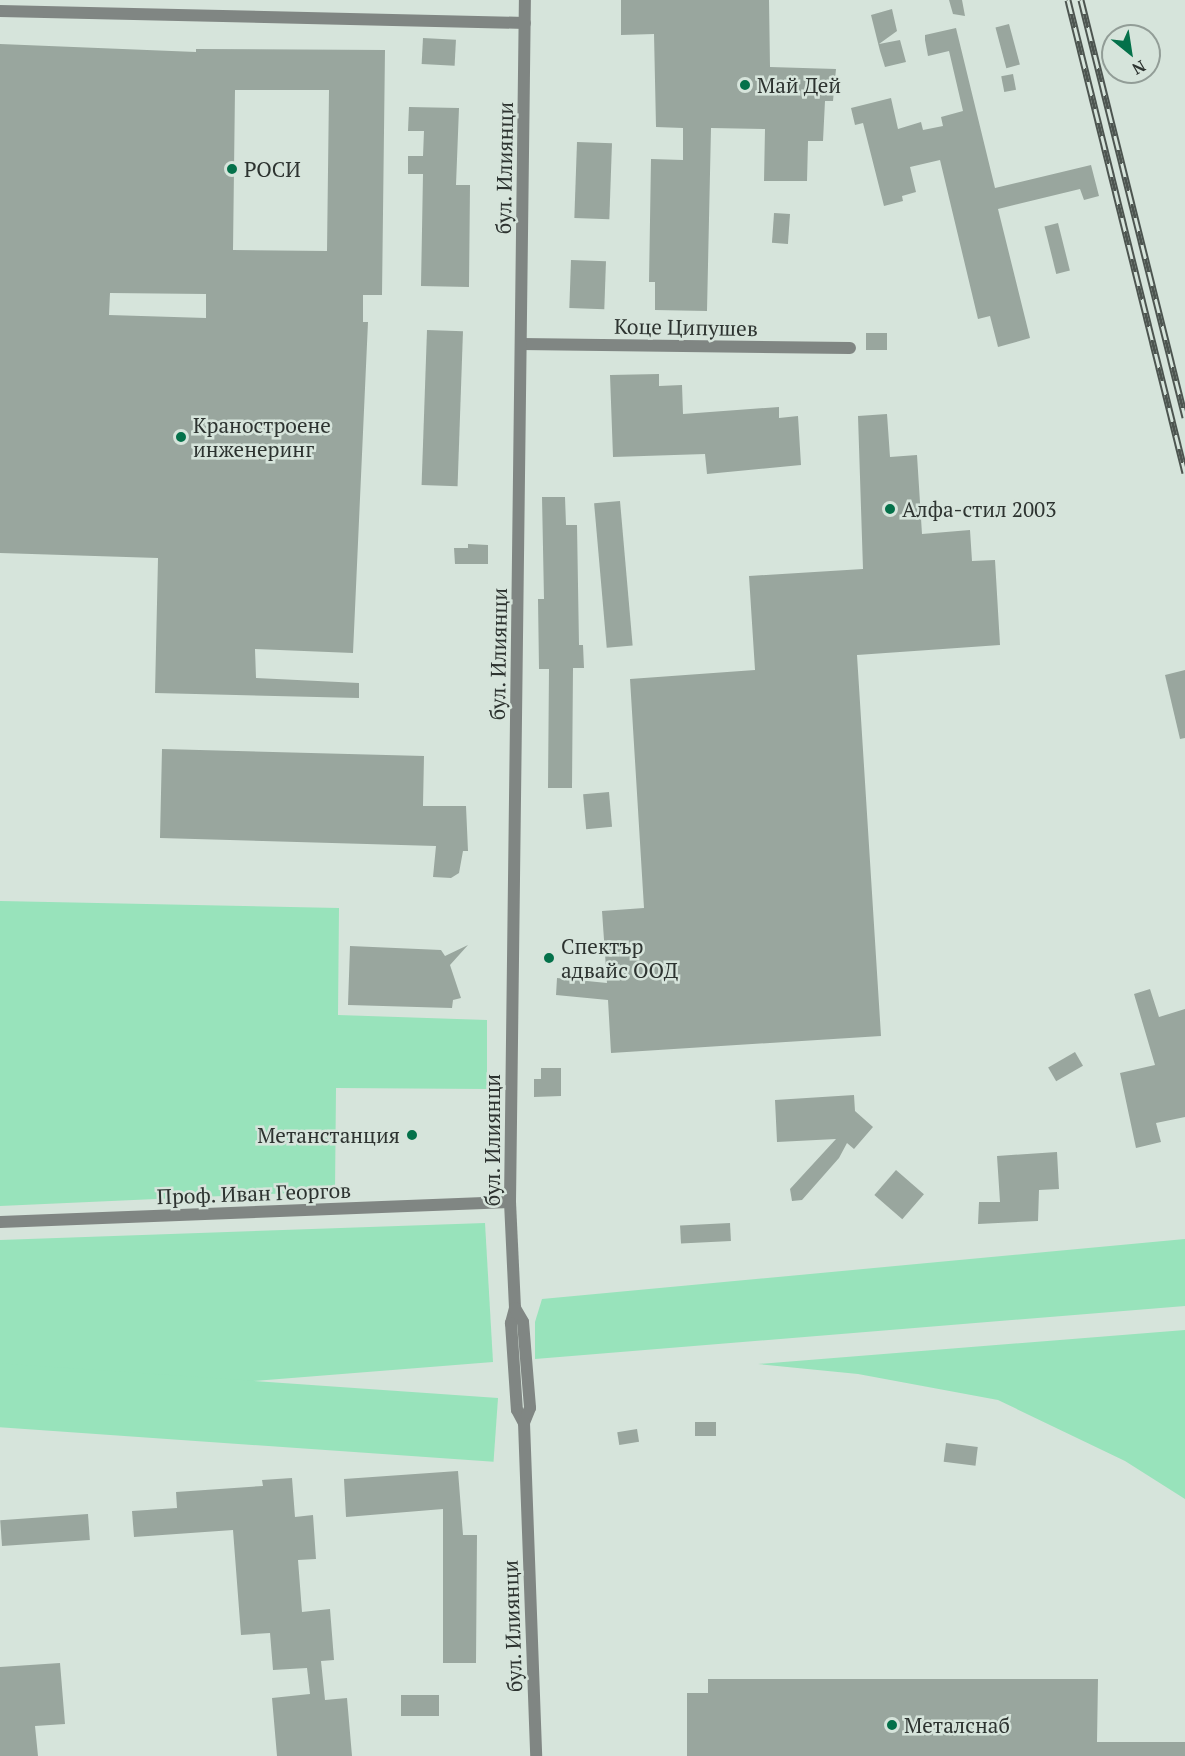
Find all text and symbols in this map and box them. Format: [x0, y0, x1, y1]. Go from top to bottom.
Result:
north arrow [1101, 24, 1161, 84]
text: N [1128, 55, 1150, 80]
place label: Май Дей [757, 72, 841, 98]
marker: Май Дей [738, 78, 752, 92]
street label: бул. Илиянци [490, 101, 518, 235]
place label: РОСИ [244, 156, 301, 182]
marker: РОСИ [225, 162, 239, 176]
street label: Коце Ципушев [614, 313, 758, 341]
place label: Краностроене инженеринг [193, 412, 331, 462]
marker: Краностроене инженеринг [174, 430, 188, 444]
place label: Алфа-стил 2003 [902, 496, 1056, 522]
marker: Алфа-стил 2003 [883, 502, 897, 516]
street label: бул. Илиянци [484, 587, 512, 721]
place label: Спектър адвайс ООД [561, 933, 678, 983]
marker: Спектър адвайс ООД [542, 951, 556, 965]
street label: бул. Илиянци [479, 1073, 505, 1207]
place label: Метанстанция [257, 1122, 400, 1148]
marker: Метанстанция [405, 1128, 419, 1142]
street label: Проф. Иван Георгов [156, 1177, 352, 1209]
street label: бул. Илиянци [497, 1559, 527, 1693]
place label: Металснаб [904, 1712, 1010, 1738]
marker: Металснаб [885, 1718, 899, 1732]

